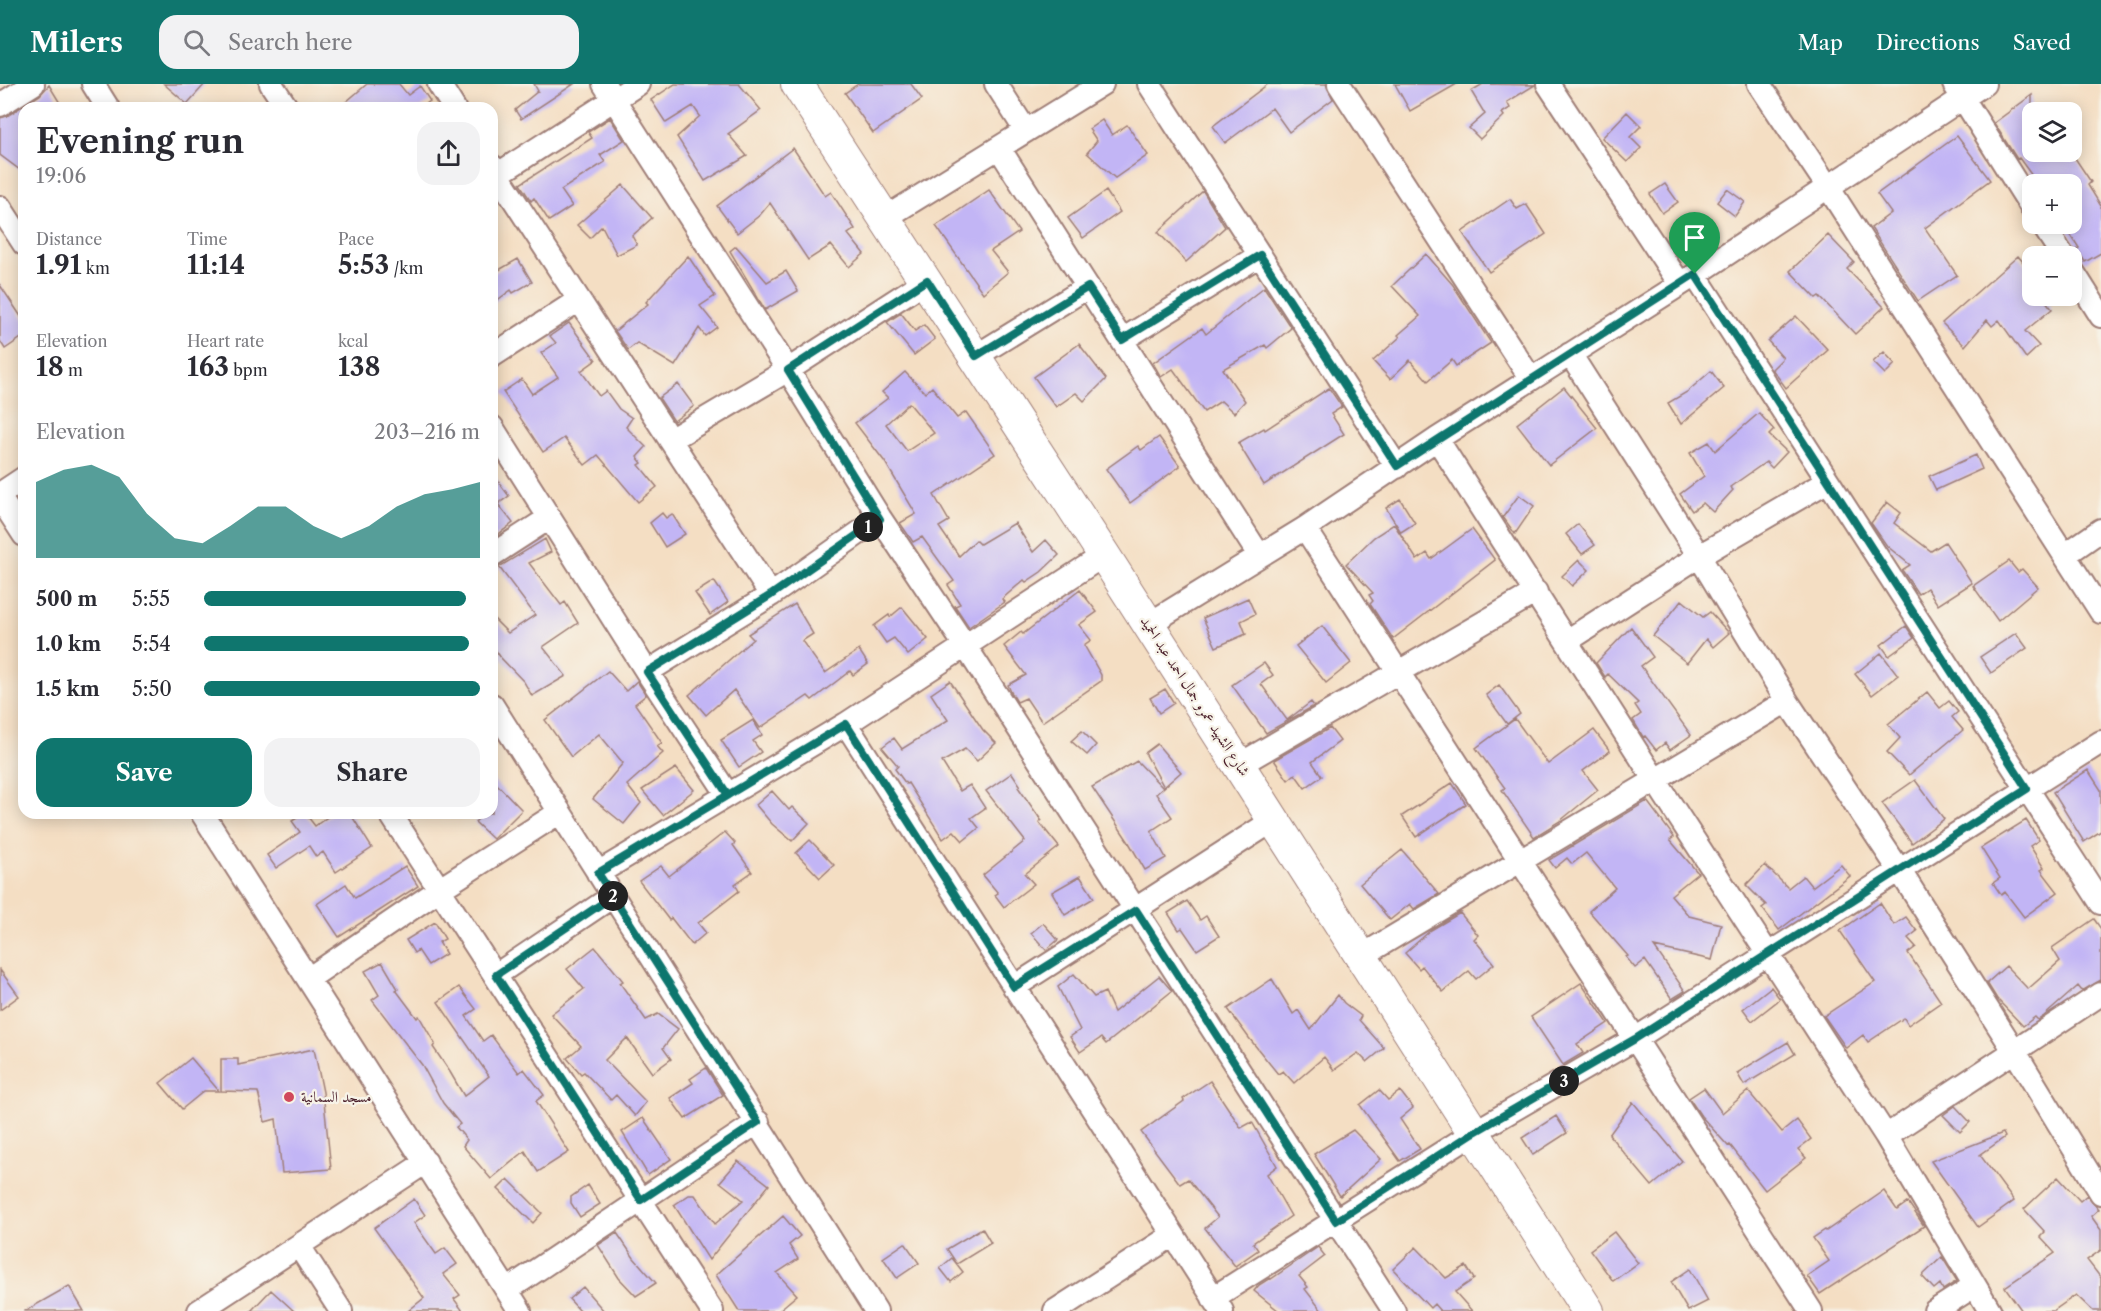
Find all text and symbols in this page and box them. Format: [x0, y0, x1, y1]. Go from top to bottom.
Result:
search box [159, 15, 579, 69]
text: Milers [30, 25, 123, 59]
icon: search [180, 26, 213, 59]
text: Search here [228, 29, 353, 56]
text: Map [1798, 30, 1843, 55]
text: Directions [1876, 30, 1980, 55]
text: Saved [2013, 30, 2071, 55]
map controls [2022, 102, 2082, 306]
button: layers [2022, 102, 2082, 162]
text: Evening run [36, 121, 244, 162]
button: share [417, 122, 480, 185]
text: 19:06 [36, 164, 86, 188]
button: + [2022, 174, 2082, 234]
pin [1669, 212, 1720, 274]
icon: arrive [1678, 221, 1711, 254]
text: Distance [36, 229, 102, 249]
text: Time [187, 229, 227, 249]
text: Pace [338, 229, 374, 249]
button: − [2022, 246, 2082, 306]
text: 1.91 [36, 249, 82, 281]
text: 11:14 [187, 249, 245, 281]
text: 5:53 [338, 249, 389, 281]
text: km [82, 258, 110, 278]
text: /km [389, 258, 423, 278]
text: Elevation [36, 331, 107, 351]
text: Heart rate [187, 331, 264, 351]
text: kcal [338, 331, 368, 351]
text: 18 [36, 351, 64, 383]
text: 163 [187, 351, 229, 383]
text: 138 [338, 351, 380, 383]
text: m [64, 360, 83, 380]
text: bpm [229, 360, 268, 380]
text: Elevation [36, 420, 125, 444]
text: 203–216 m [374, 420, 480, 444]
pin: 1 [853, 512, 883, 542]
text: 1 [864, 517, 872, 537]
text: 500 m [36, 587, 97, 611]
text: 5:55 [132, 587, 170, 611]
street label: شارع الشهيد عمرو جمال احمد عبد الحميد [1133, 612, 1254, 782]
text: 1.0 km [36, 632, 101, 656]
text: 5:54 [132, 632, 171, 656]
text: 1.5 km [36, 677, 100, 701]
text: 5:50 [132, 677, 172, 701]
button: Save [36, 738, 252, 807]
button: Share [264, 738, 480, 807]
pin: 2 [598, 881, 628, 911]
text: 2 [608, 886, 618, 906]
pin: 3 [1549, 1066, 1579, 1096]
text: 3 [1559, 1071, 1569, 1091]
place label: مسجد السمانية [301, 1087, 372, 1106]
marker: مسجد السمانية [282, 1090, 296, 1104]

